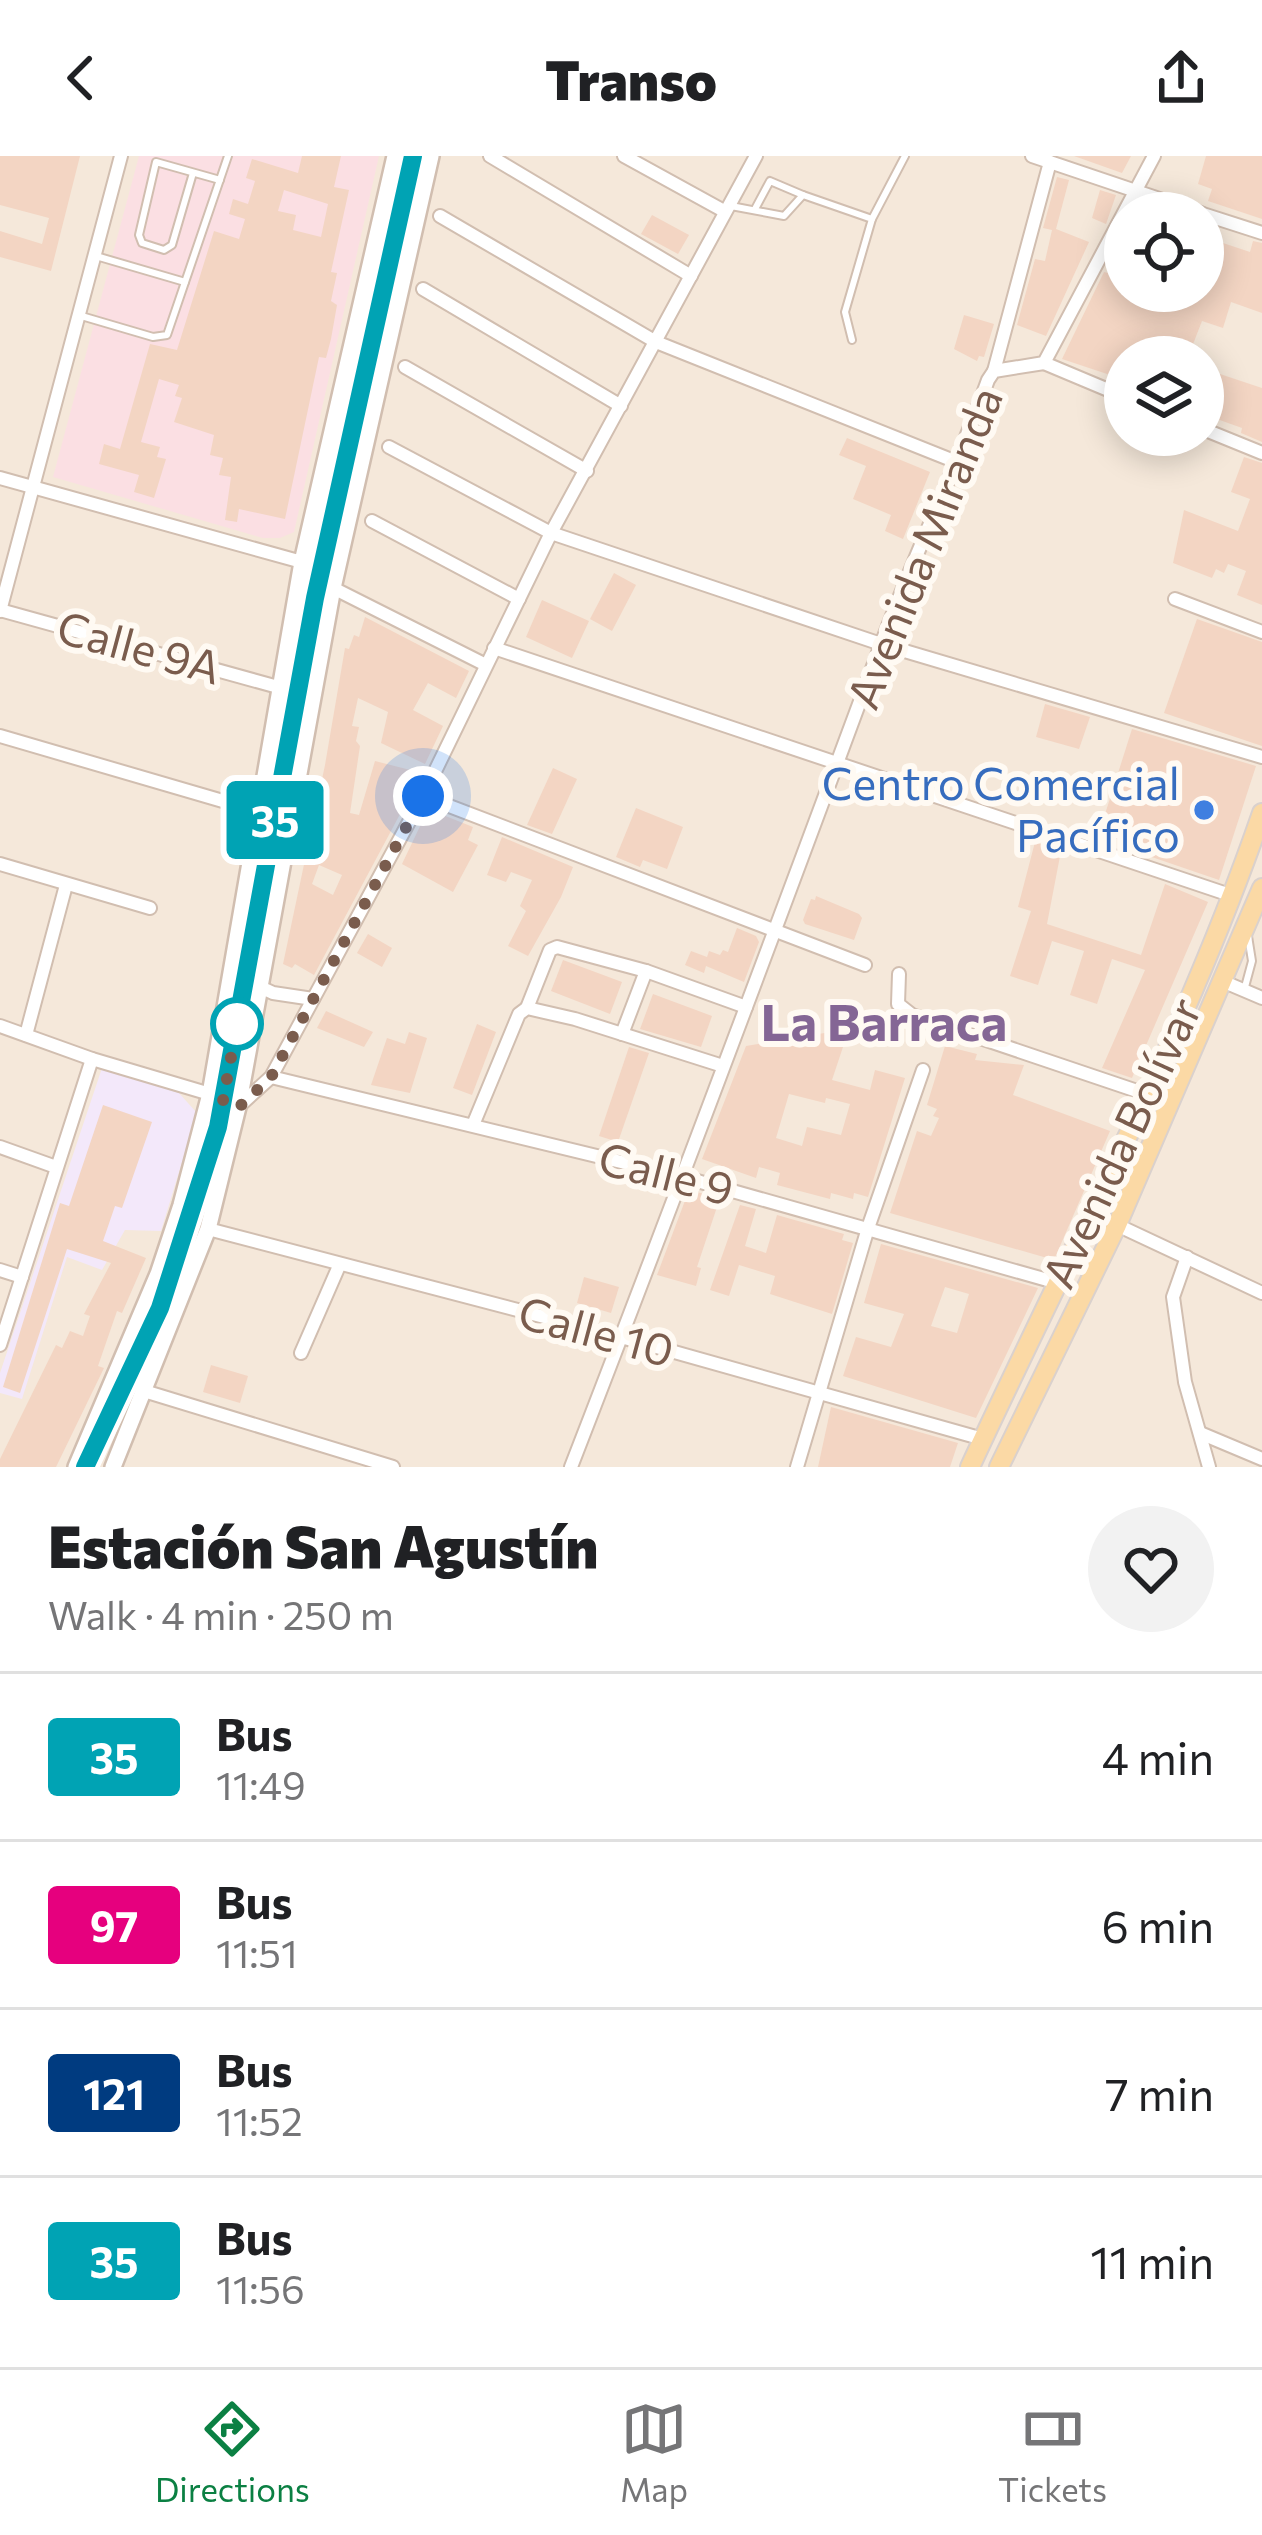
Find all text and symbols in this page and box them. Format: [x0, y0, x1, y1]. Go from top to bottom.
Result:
icon: back [48, 45, 114, 111]
text: Transo [545, 45, 717, 111]
icon: share [1148, 45, 1214, 111]
map controls [1104, 192, 1224, 456]
button: locate [1104, 192, 1224, 312]
button: layers [1104, 336, 1224, 456]
street label: Avenida Miranda [833, 378, 1012, 716]
street label: Calle 9A [52, 597, 227, 694]
place label: Centro Comercial Pacífico [822, 754, 1180, 861]
your location [393, 766, 453, 826]
line badge: 35 [221, 781, 329, 859]
text: 35 [251, 794, 299, 846]
marker: Centro Comercial Pacífico [1191, 797, 1217, 823]
street label: Avenida Bolívar [1028, 988, 1211, 1296]
district label: La Barraca [761, 989, 1007, 1052]
unlabelled marker [212, 999, 262, 1049]
street label: Calle 9 [594, 1128, 740, 1215]
street label: Calle 10 [513, 1283, 680, 1377]
button: heart [1088, 1506, 1214, 1632]
text: Estación San Agustín [48, 1510, 598, 1580]
text: Walk · 4 min · 250 m [48, 1590, 394, 1638]
text: Bus [216, 1705, 292, 1760]
text: 4 min [1102, 1729, 1214, 1784]
text: 35 [90, 1731, 138, 1783]
text: 11:49 [216, 1760, 306, 1808]
text: Bus [216, 1873, 292, 1928]
text: 6 min [1101, 1897, 1214, 1952]
text: 97 [90, 1899, 138, 1951]
text: 11:51 [216, 1928, 298, 1976]
text: Bus [216, 2041, 292, 2096]
text: 7 min [1105, 2065, 1214, 2120]
text: 121 [83, 2067, 145, 2119]
text: 11:52 [216, 2096, 303, 2144]
text: Bus [216, 2209, 292, 2264]
text: 11 min [1090, 2233, 1214, 2288]
text: 35 [90, 2235, 138, 2287]
text: 11:56 [216, 2264, 305, 2312]
tab: Directions [155, 2396, 310, 2509]
tab: Map [620, 2396, 688, 2509]
tab: Tickets [998, 2396, 1107, 2509]

